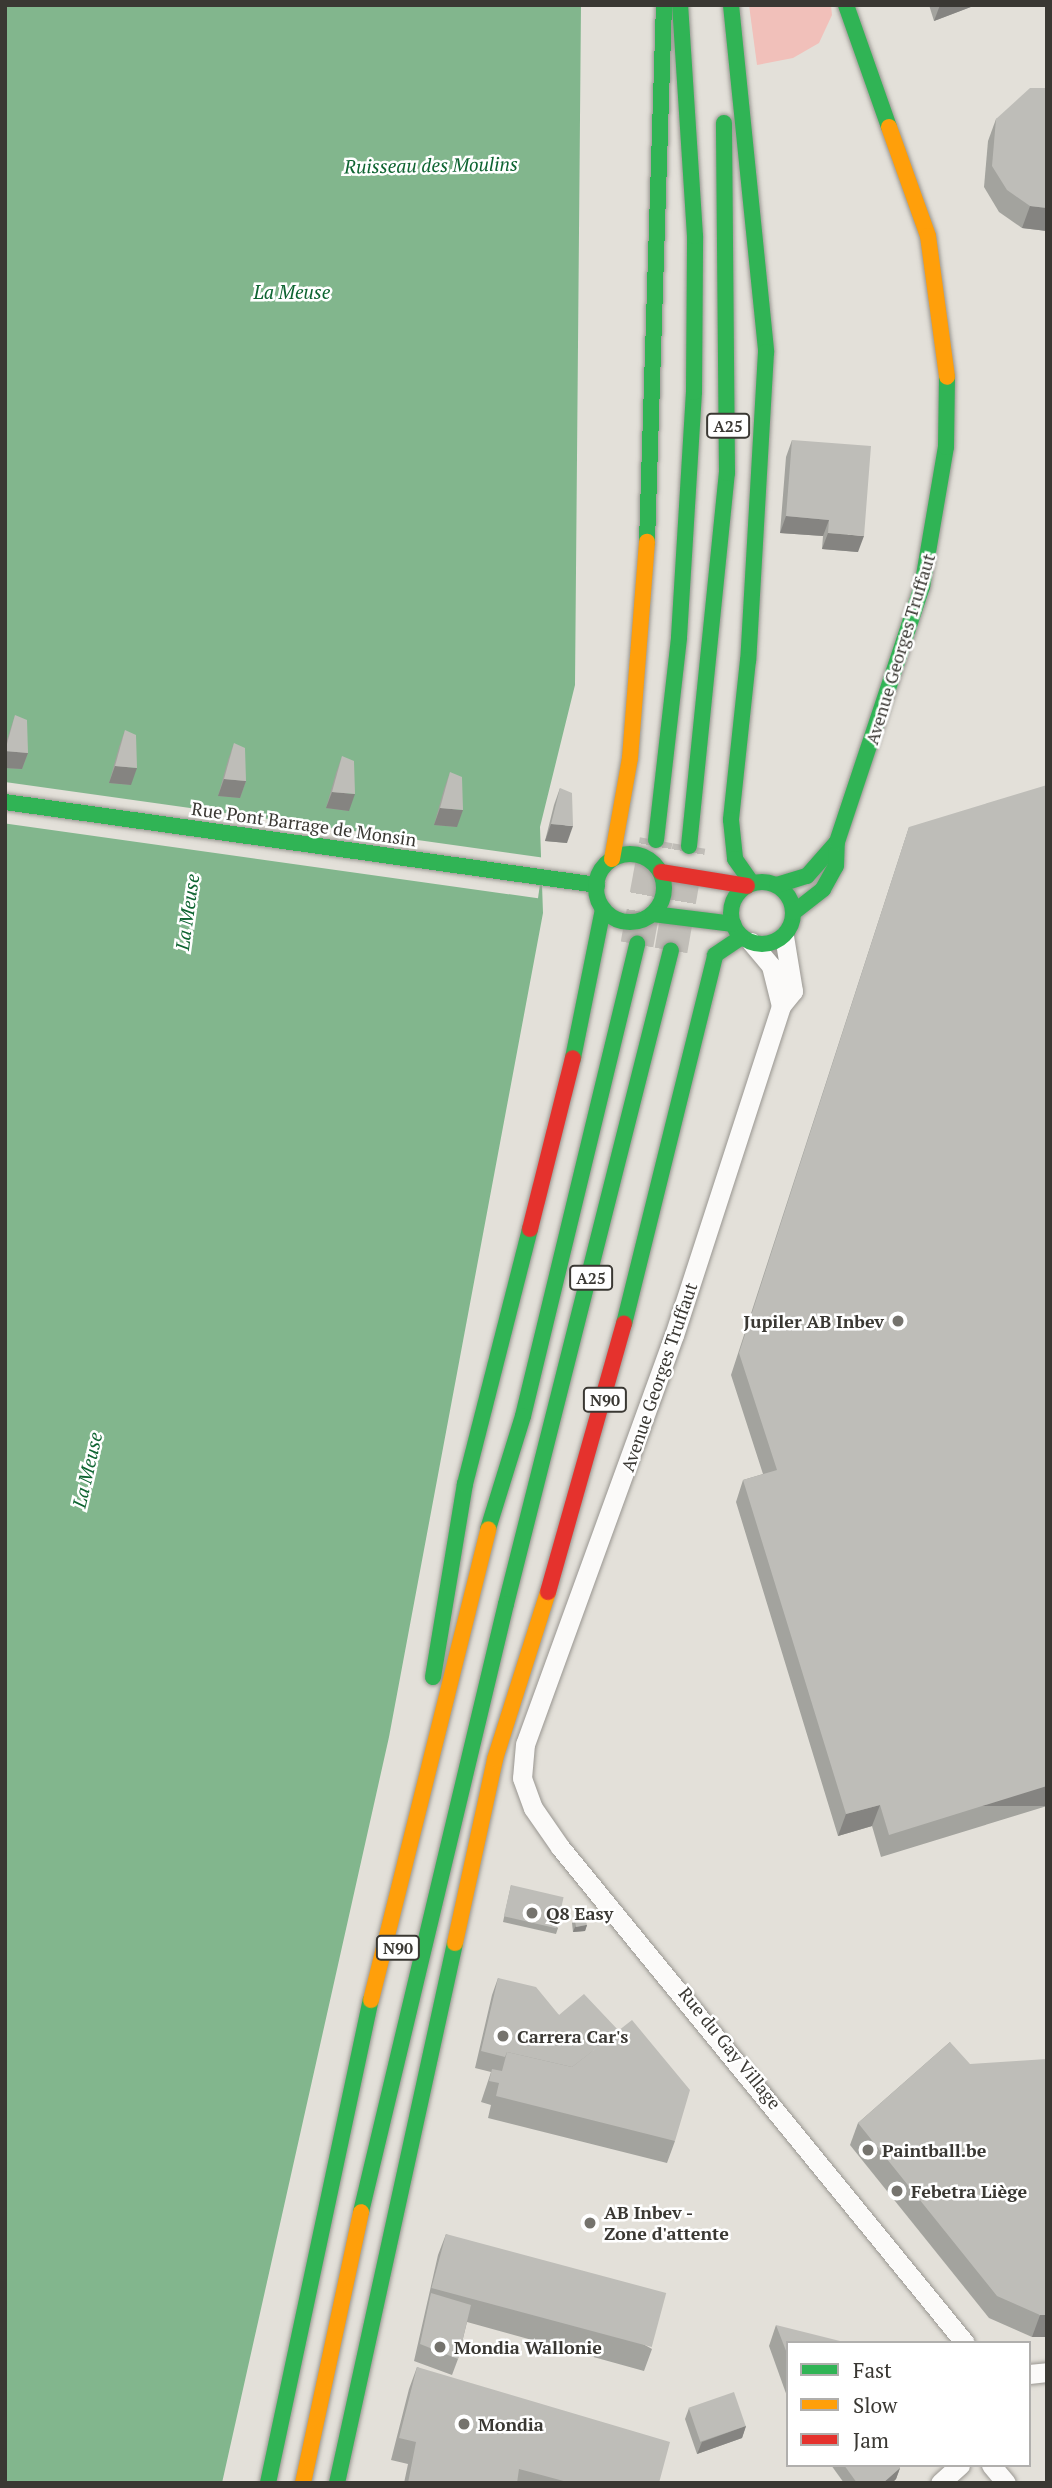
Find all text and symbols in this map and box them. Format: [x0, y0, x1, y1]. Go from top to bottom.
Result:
water label: Ruisseau des Moulins [344, 152, 518, 178]
water label: La Meuse [254, 281, 330, 303]
road number: A25 [705, 414, 751, 438]
street label: Avenue Georges Truffaut [861, 551, 939, 747]
street label: Rue Pont Barrage de Monsin [190, 798, 418, 850]
water label: La Meuse [170, 872, 204, 952]
road number: A25 [568, 1266, 614, 1290]
street label: Avenue Georges Truffaut [616, 1280, 702, 1474]
place label: Jupiler AB Inbev [743, 1310, 884, 1332]
marker: Jupiler AB Inbev [890, 1313, 906, 1329]
road number: N90 [582, 1388, 628, 1412]
water label: La Meuse [67, 1430, 107, 1510]
place label: Q8 Easy [546, 1902, 613, 1924]
marker: Q8 Easy [524, 1905, 540, 1921]
road number: N90 [375, 1936, 421, 1960]
street label: Rue du Gay Village [674, 1983, 786, 2113]
place label: Carrera Car's [517, 2025, 628, 2047]
marker: Carrera Car's [495, 2028, 511, 2044]
place label: Paintball.be [882, 2139, 986, 2161]
marker: Paintball.be [860, 2142, 876, 2158]
place label: Febetra Liège [911, 2180, 1027, 2202]
marker: Febetra Liège [889, 2183, 905, 2199]
place label: AB Inbev - Zone d'attente [604, 2202, 729, 2244]
marker: AB Inbev - Zone d'attente [582, 2215, 598, 2231]
place label: Mondia Wallonie [454, 2336, 602, 2358]
marker: Mondia Wallonie [432, 2339, 448, 2355]
legend [786, 2341, 1031, 2467]
text: Fast [853, 2356, 892, 2384]
text: Slow [853, 2391, 897, 2419]
place label: Mondia [478, 2413, 544, 2435]
marker: Mondia [456, 2416, 472, 2432]
text: Jam [853, 2426, 889, 2454]

